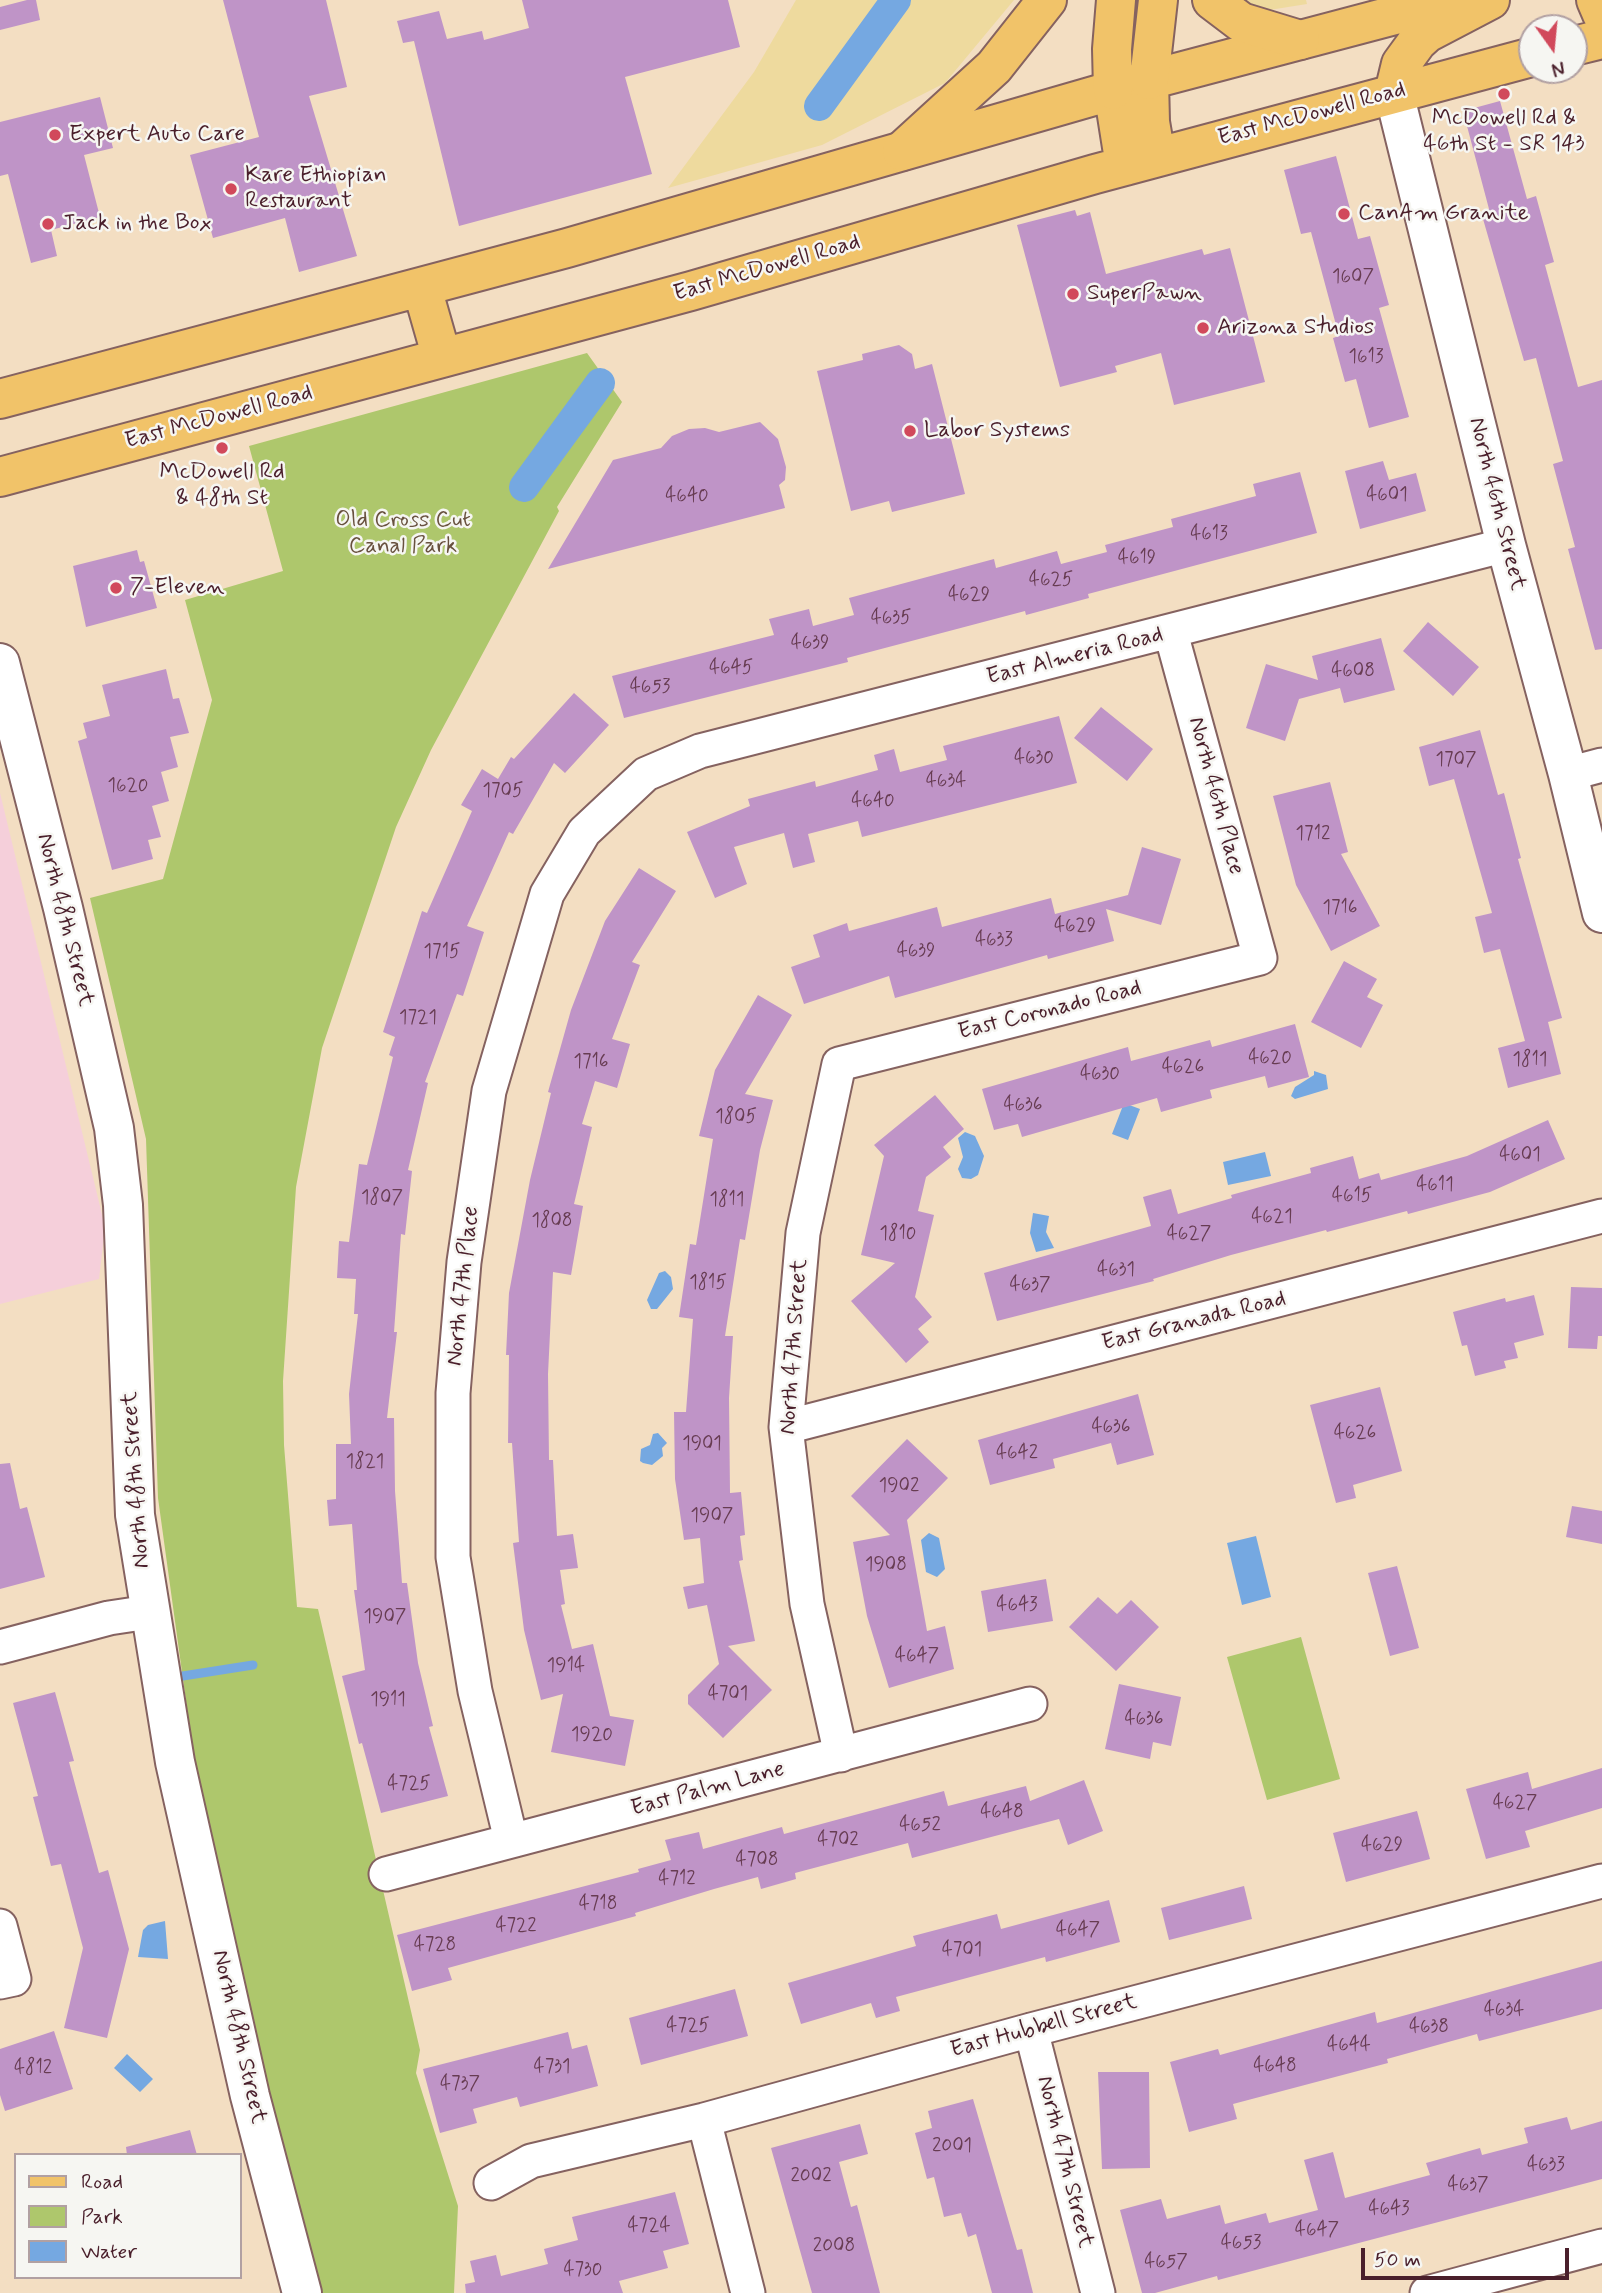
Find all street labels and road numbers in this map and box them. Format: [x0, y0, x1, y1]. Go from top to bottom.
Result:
street label: East McDowell Road [1215, 77, 1409, 153]
street label: East McDowell Road [671, 229, 863, 309]
street label: East McDowell Road [122, 380, 316, 456]
street label: North 46th Street [1461, 415, 1531, 593]
street label: East Almeria Road [984, 622, 1166, 692]
street label: North 46th Place [1181, 714, 1249, 878]
street label: North 48th Street [29, 831, 99, 1009]
street label: East Coronado Road [955, 975, 1145, 1047]
street label: North 47th Place [442, 1205, 486, 1367]
street label: North 47th Street [775, 1258, 815, 1436]
street label: East Granada Road [1099, 1286, 1289, 1358]
street label: North 48th Street [117, 1391, 157, 1569]
street label: East Palm Lane [628, 1756, 788, 1824]
street label: North 48th Street [205, 1948, 271, 2126]
street label: East Hubbell Street [948, 1989, 1140, 2065]
street label: North 47th Street [1029, 2073, 1099, 2251]

